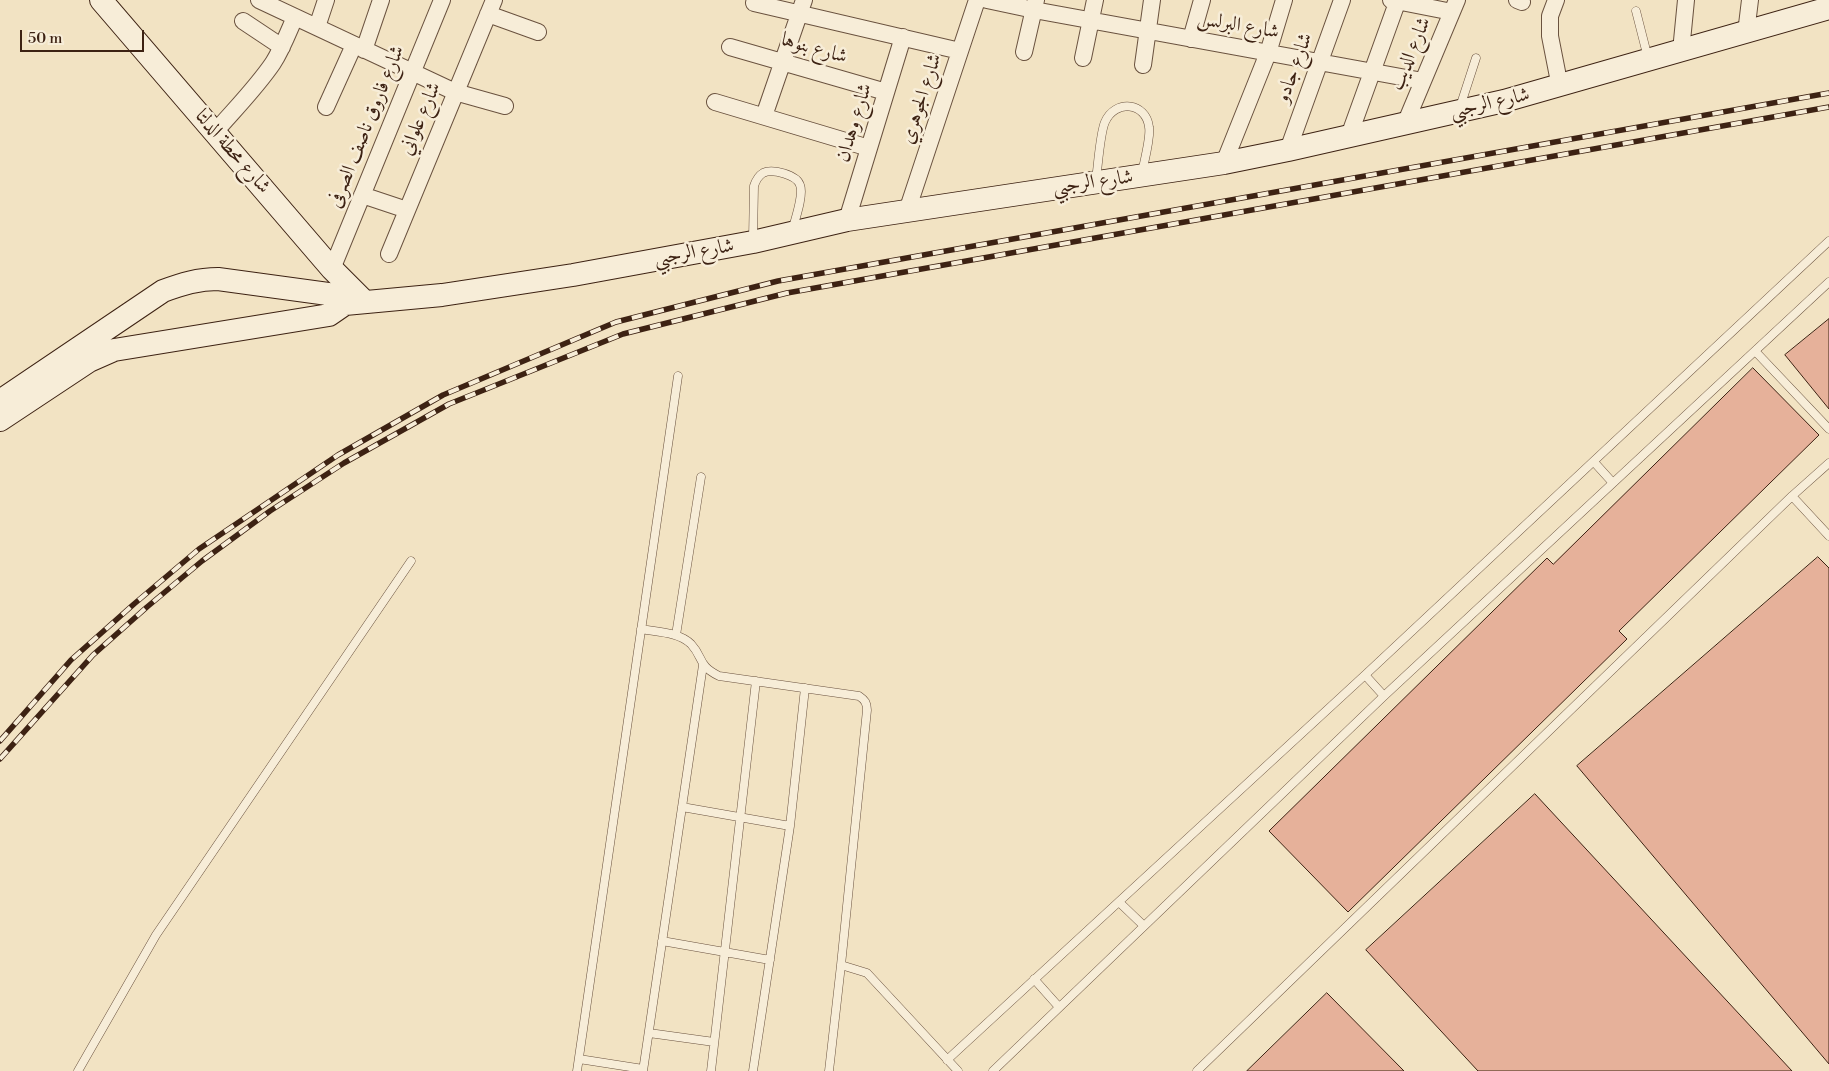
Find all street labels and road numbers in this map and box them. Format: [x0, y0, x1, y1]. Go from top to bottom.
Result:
street label: شارع البرلس [1195, 7, 1281, 45]
street label: شارع الديب [1385, 14, 1437, 94]
street label: شارع بنوها [778, 28, 850, 70]
street label: شارع جادو [1271, 30, 1319, 106]
street label: شارع فاروق ناصف الصرفى [323, 42, 411, 212]
street label: شارع الجوهري [896, 51, 948, 147]
street label: شارع علواني [395, 79, 447, 159]
street label: شارع وهدان [832, 81, 878, 165]
street label: شارع الرجبي [1448, 83, 1532, 125]
street label: شارع محطة الدلتا [189, 105, 275, 199]
street label: شارع الرجبي [1051, 165, 1135, 201]
street label: شارع الرجبي [652, 234, 736, 272]

